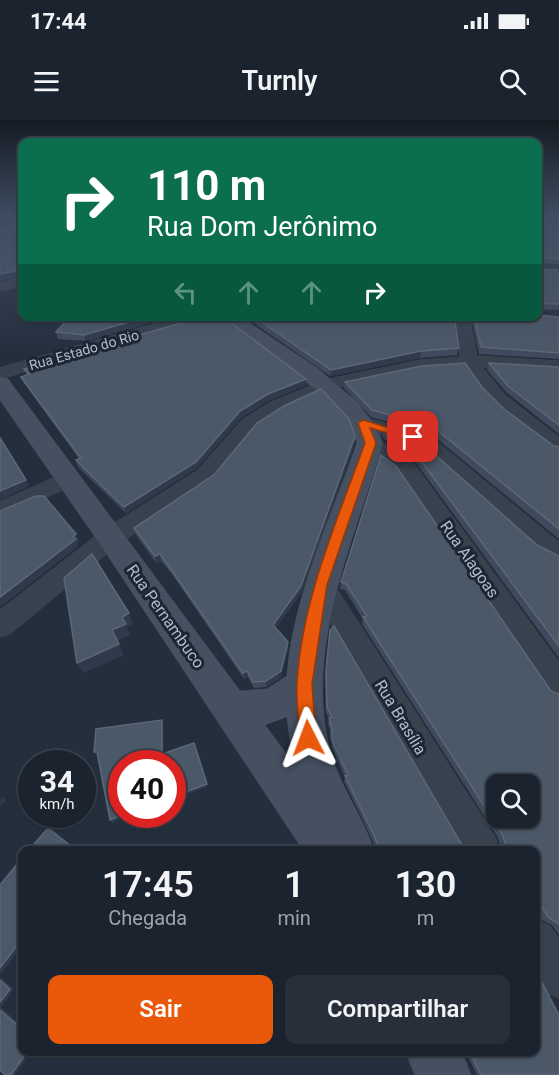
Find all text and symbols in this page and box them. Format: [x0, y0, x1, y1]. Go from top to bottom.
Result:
text: 17:44 [30, 9, 87, 34]
icon: menu [30, 65, 63, 98]
text: Turnly [242, 65, 317, 97]
icon: search [496, 65, 529, 98]
text: 110 m [147, 161, 266, 210]
icon: right [48, 162, 126, 240]
text: Rua Dom Jerônimo [147, 211, 377, 243]
icon: left [169, 276, 202, 309]
icon: ahead [232, 276, 265, 309]
icon: ahead [295, 276, 328, 309]
icon: right [358, 276, 391, 309]
street label: Rua Estado do Rio [27, 327, 141, 373]
pin [387, 411, 438, 462]
icon: arrive [396, 420, 429, 453]
street label: Rua Alagoas [436, 517, 503, 601]
street label: Rua Pernambuco [123, 561, 208, 672]
street label: Rua Brasília [371, 676, 430, 758]
position arrow [276, 706, 340, 770]
speed limit sign: 40 [108, 750, 186, 828]
text: 34 [40, 764, 74, 799]
map controls [486, 774, 540, 828]
button: search [486, 774, 540, 828]
text: km/h [39, 795, 75, 813]
text: 17:45 [102, 864, 194, 906]
text: 1 [284, 864, 304, 906]
text: 130 [395, 864, 456, 906]
text: Chegada [108, 906, 187, 930]
text: min [277, 906, 311, 930]
text: m [417, 906, 434, 930]
button: Sair [48, 975, 273, 1044]
button: Compartilhar [285, 975, 510, 1044]

